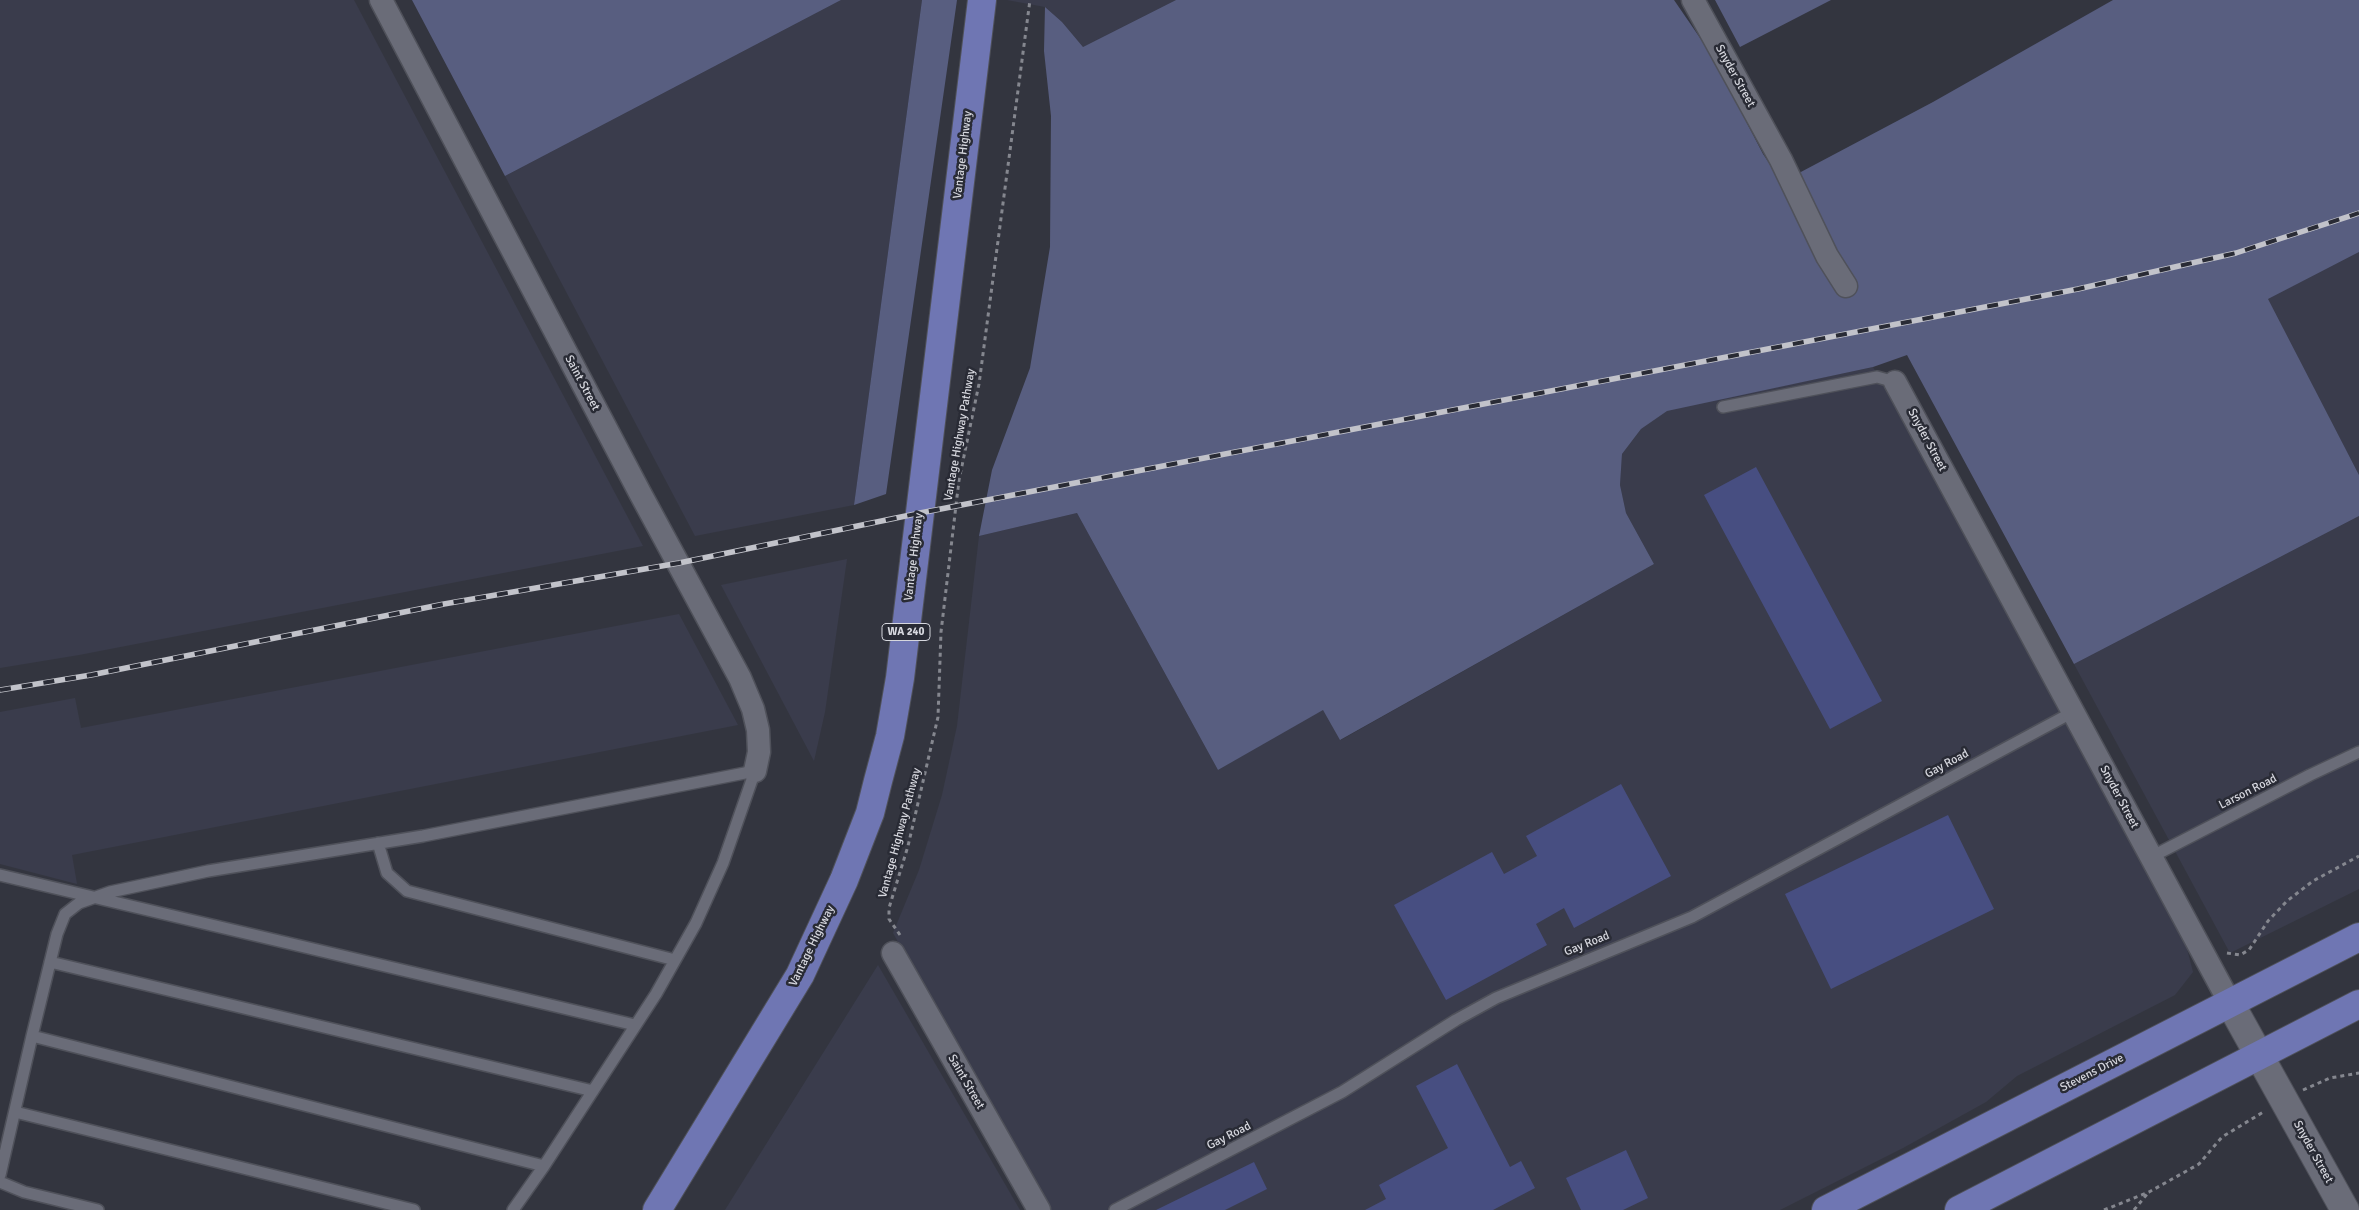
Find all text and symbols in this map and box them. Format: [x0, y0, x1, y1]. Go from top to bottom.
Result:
street label: Snyder Street [1712, 42, 1758, 110]
street label: Vantage Highway [950, 110, 976, 200]
street label: Saint Street [561, 353, 603, 413]
street label: Vantage Highway Pathway [941, 368, 979, 502]
street label: Snyder Street [1904, 406, 1950, 474]
street label: Vantage Highway [901, 512, 927, 602]
road number: WA 240 [882, 624, 930, 640]
street label: Gay Road [1923, 746, 1971, 782]
street label: Snyder Street [2096, 763, 2142, 831]
street label: Vantage Highway Pathway [876, 766, 924, 900]
street label: Larson Road [2217, 771, 2279, 813]
street label: Vantage Highway [786, 903, 838, 989]
street label: Gay Road [1562, 928, 1612, 960]
street label: Stevens Drive [2058, 1051, 2126, 1095]
street label: Saint Street [945, 1052, 987, 1112]
street label: Snyder Street [2290, 1118, 2336, 1186]
street label: Gay Road [1205, 1119, 1253, 1153]

